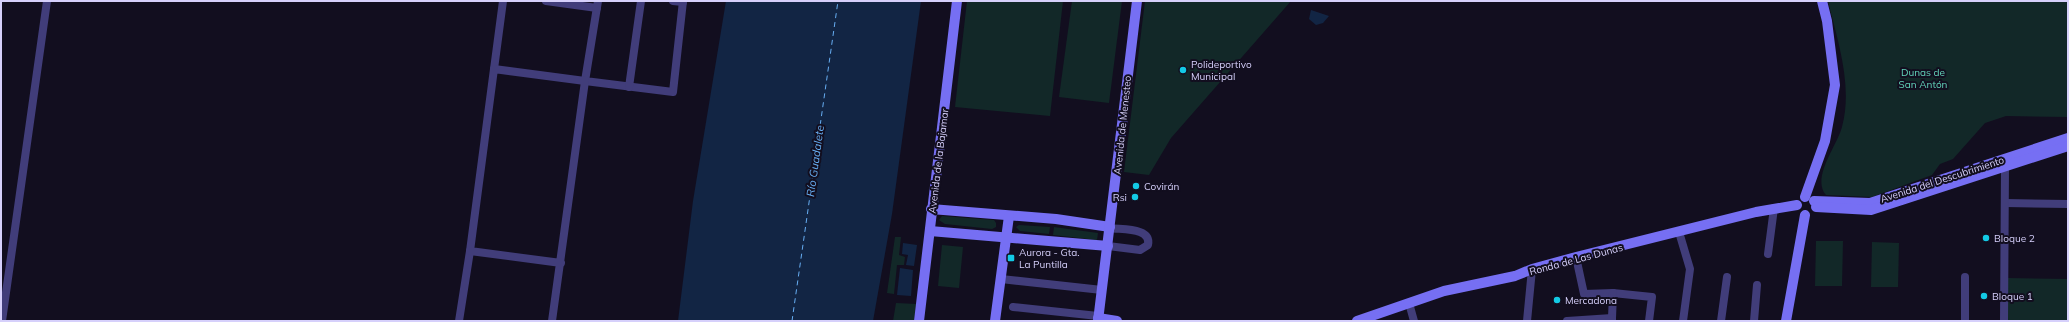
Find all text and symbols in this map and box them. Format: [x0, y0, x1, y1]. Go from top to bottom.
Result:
place label: Polideportivo Municipal [1191, 58, 1252, 83]
marker: Polideportivo Municipal [1178, 65, 1188, 75]
park label: Dunas de San Antón [1899, 66, 1948, 91]
street label: Avenida de Menesteo [1111, 75, 1134, 175]
street label: Avenida de la Bajamar [926, 108, 951, 214]
water label: Río Guadalete [803, 124, 827, 198]
street label: Avenida del Descubrimiento [1879, 153, 2006, 206]
place label: Covirán [1144, 180, 1179, 193]
marker: Covirán [1131, 181, 1141, 191]
place label: Rsi [1113, 191, 1127, 204]
marker: Rsi [1130, 192, 1140, 202]
place label: Bloque 2 [1994, 232, 2035, 245]
marker: Bloque 2 [1981, 233, 1991, 243]
street label: Ronda de Las Dunas [1528, 241, 1624, 278]
place label: Aurora - Gta. La Puntilla [1019, 246, 1080, 271]
marker: Aurora - Gta. La Puntilla [1006, 253, 1016, 263]
place label: Bloque 1 [1992, 290, 2033, 303]
marker: Bloque 1 [1979, 291, 1989, 301]
place label: Mercadona [1565, 294, 1617, 307]
marker: Mercadona [1552, 295, 1562, 305]

